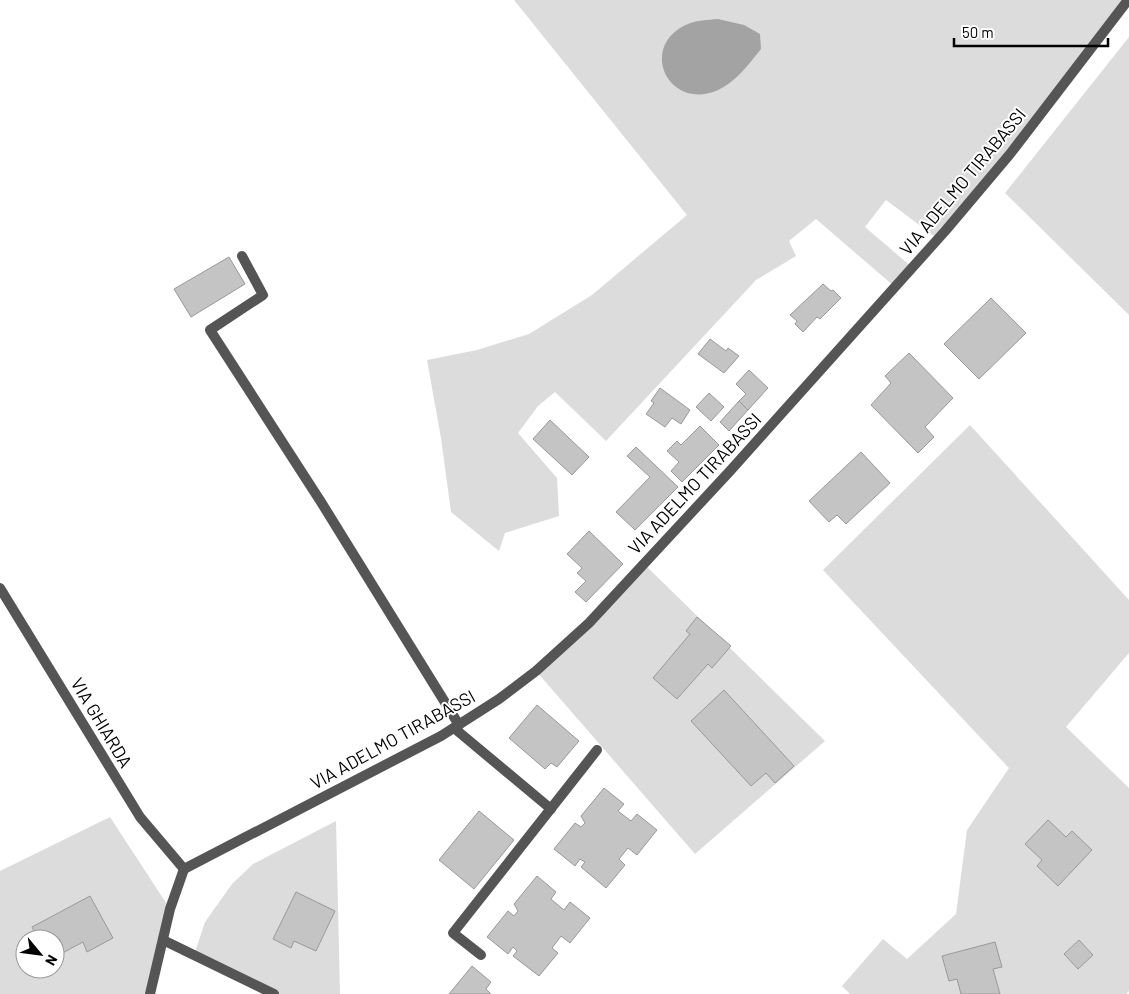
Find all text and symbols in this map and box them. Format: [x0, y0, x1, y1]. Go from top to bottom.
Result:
scale bar [954, 15, 1108, 47]
text: 50 m [962, 23, 994, 41]
street label: VIA ADELMO TIRABASSI [894, 103, 1030, 259]
street label: VIA ADELMO TIRABASSI [623, 408, 765, 558]
street label: VIA GHIARDA [66, 674, 137, 771]
street label: VIA ADELMO TIRABASSI [306, 685, 479, 794]
north arrow [15, 929, 65, 979]
text: N [42, 952, 61, 969]

